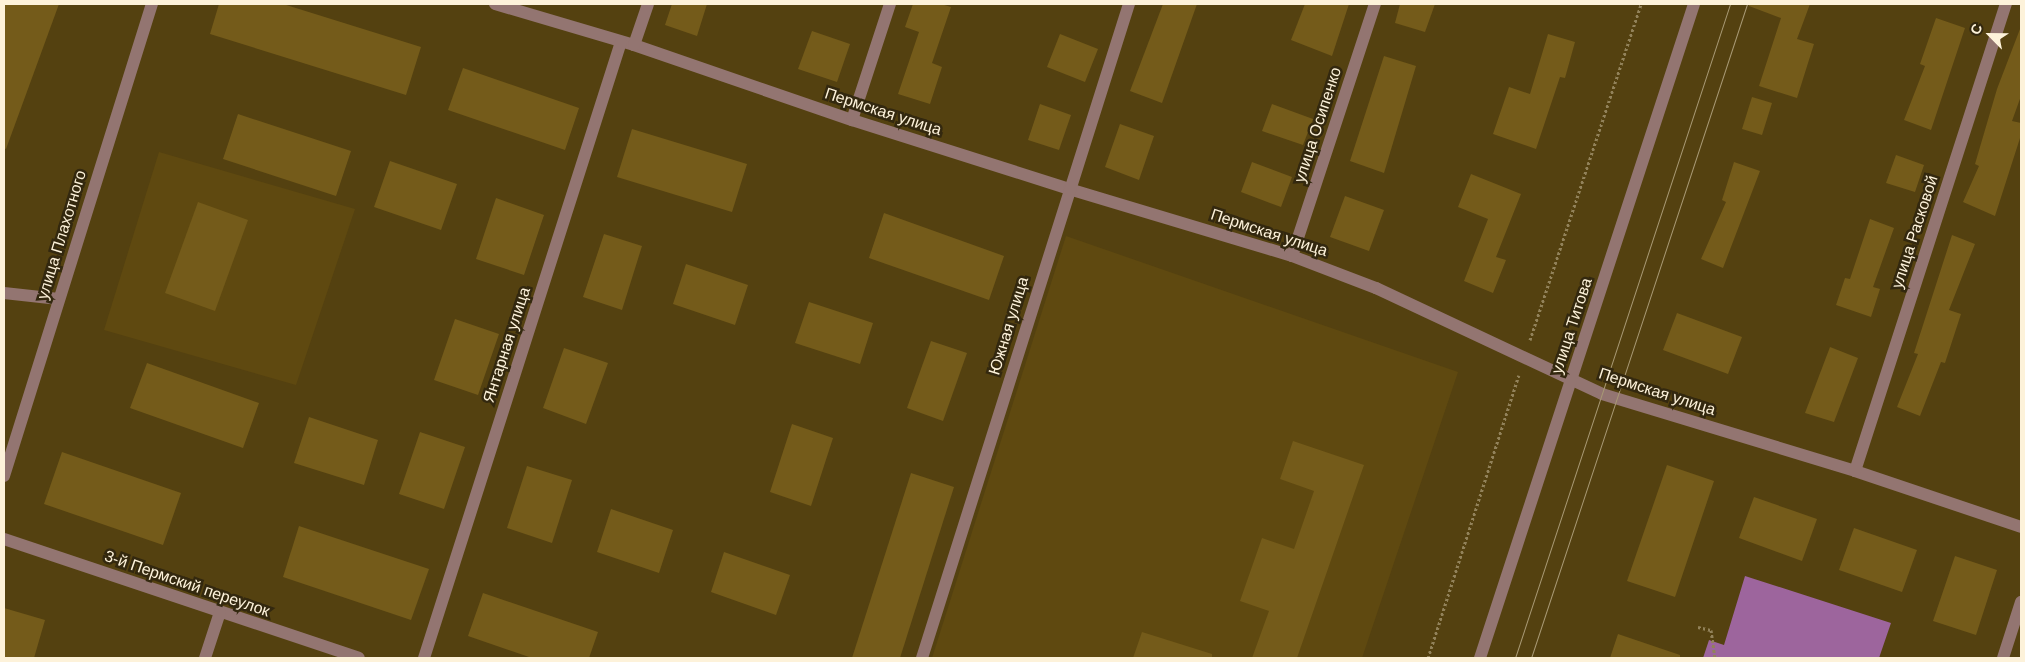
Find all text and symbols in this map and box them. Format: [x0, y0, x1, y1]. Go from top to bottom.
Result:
north arrow [1965, 10, 2015, 60]
text: С [1967, 21, 1986, 37]
street label: улица Осипенко [1290, 65, 1346, 185]
street label: Пермская улица [822, 84, 944, 140]
street label: улица Плахотного [33, 168, 91, 302]
street label: улица Расковой [1888, 173, 1942, 291]
street label: Пермская улица [1208, 205, 1330, 261]
street label: Южная улица [985, 275, 1033, 377]
street label: улица Титова [1547, 276, 1597, 376]
street label: Янтарная улица [479, 285, 535, 405]
street label: Пермская улица [1596, 364, 1718, 420]
street label: 3-й Пермский переулок [102, 547, 272, 621]

